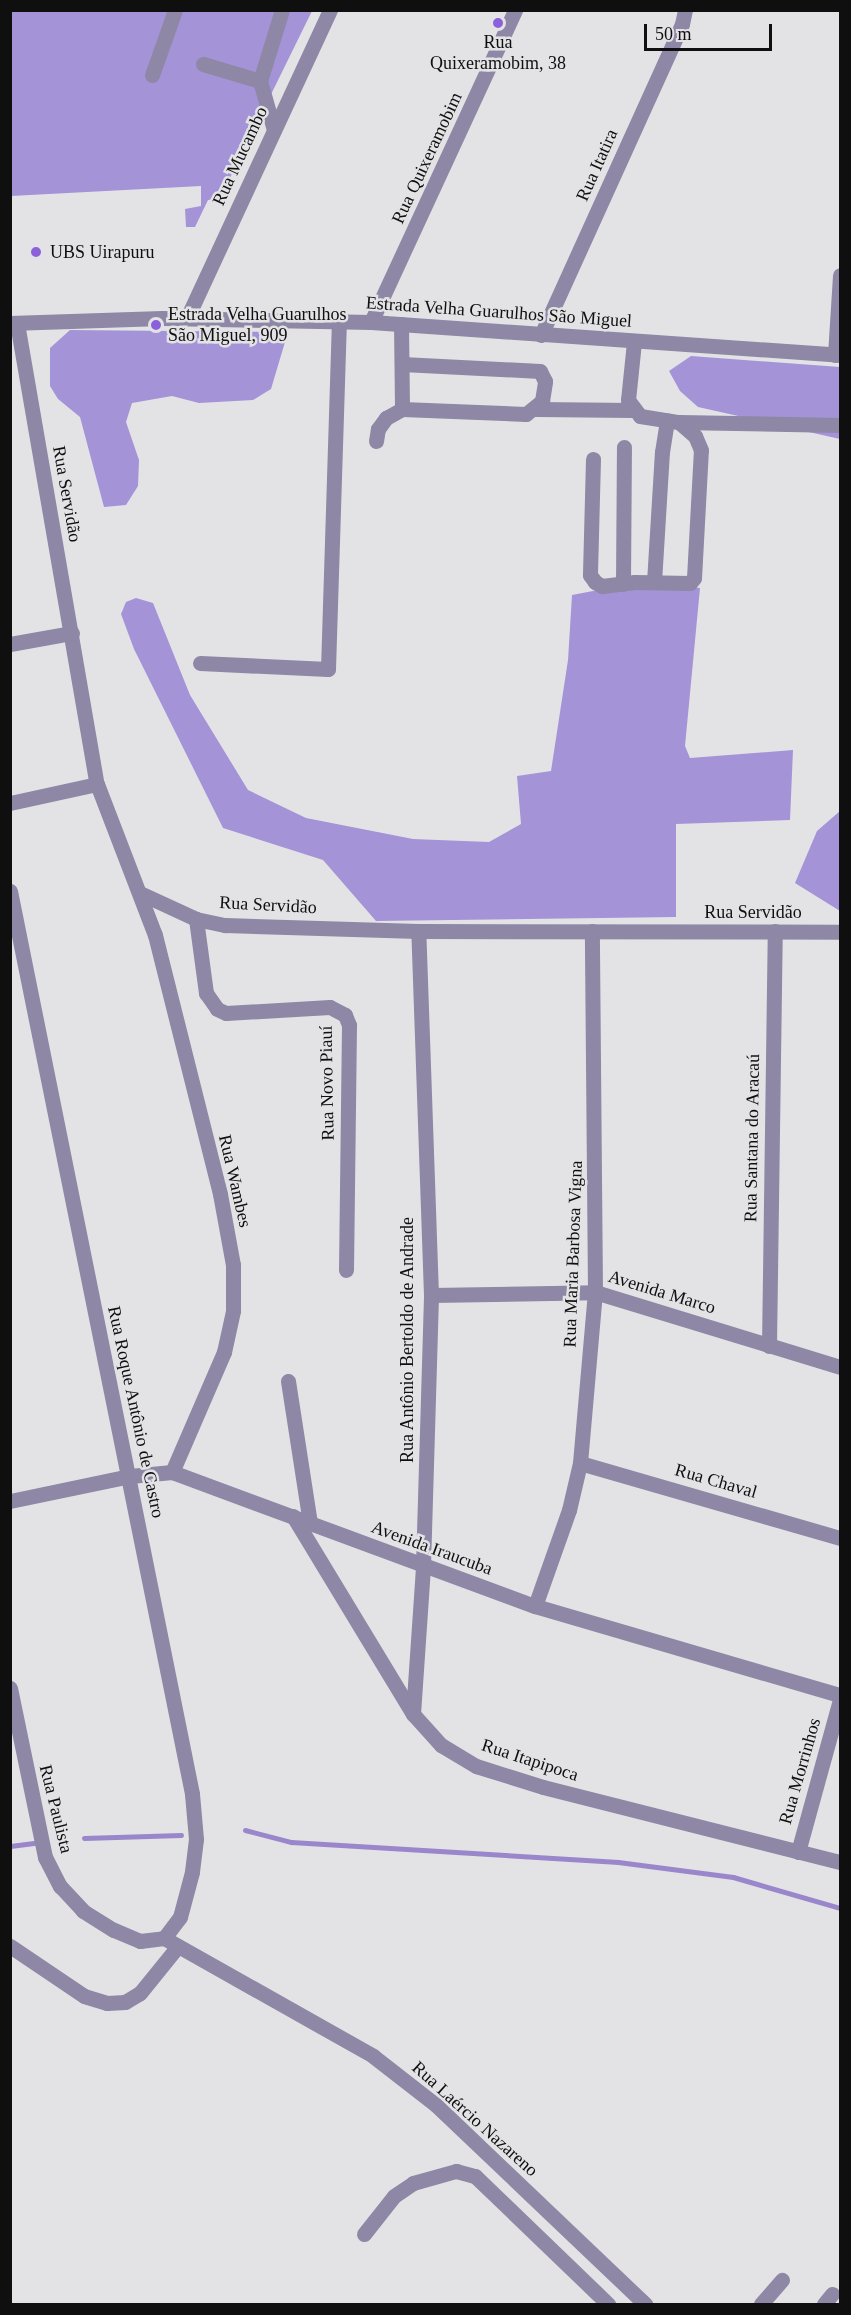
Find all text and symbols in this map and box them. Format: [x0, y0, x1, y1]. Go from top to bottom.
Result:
scale bar [647, 12, 774, 50]
marker: Rua Quixeramobim, 38 [491, 16, 505, 30]
text: 50 m [655, 24, 692, 44]
place label: Rua Quixeramobim, 38 [430, 32, 566, 74]
street label: Rua Quixeramobim [387, 89, 467, 227]
street label: Rua Mucambo [208, 103, 272, 209]
street label: Rua Itatira [572, 126, 622, 204]
place label: UBS Uirapuru [50, 241, 154, 263]
marker: UBS Uirapuru [27, 243, 45, 261]
street label: Estrada Velha Guarulhos São Miguel [365, 292, 633, 332]
place label: Estrada Velha Guarulhos São Miguel, 909 [168, 304, 347, 346]
marker: Estrada Velha Guarulhos São Miguel, 909 [149, 318, 163, 332]
street label: Rua Servidão [48, 444, 86, 544]
street label: Rua Servidão [219, 892, 317, 918]
street label: Rua Servidão [704, 901, 802, 923]
street label: Rua Novo Piauí [315, 1025, 339, 1141]
street label: Rua Santana do Aracaú [740, 1053, 764, 1223]
street label: Rua Wambes [214, 1132, 256, 1230]
street label: Rua Maria Barbosa Vigna [559, 1160, 587, 1348]
street label: Rua Antônio Bertoldo de Andrade [396, 1216, 418, 1464]
street label: Avenida Marco [606, 1265, 718, 1319]
street label: Rua Roque Antônio de Castro [103, 1304, 169, 1520]
street label: Rua Chaval [672, 1459, 760, 1503]
street label: Avenida Iraucuba [369, 1516, 495, 1580]
street label: Rua Morrinhos [775, 1715, 825, 1827]
street label: Rua Itapipoca [479, 1734, 581, 1786]
street label: Rua Paulista [35, 1762, 77, 1856]
street label: Rua Laércio Nazareno [408, 2057, 542, 2181]

